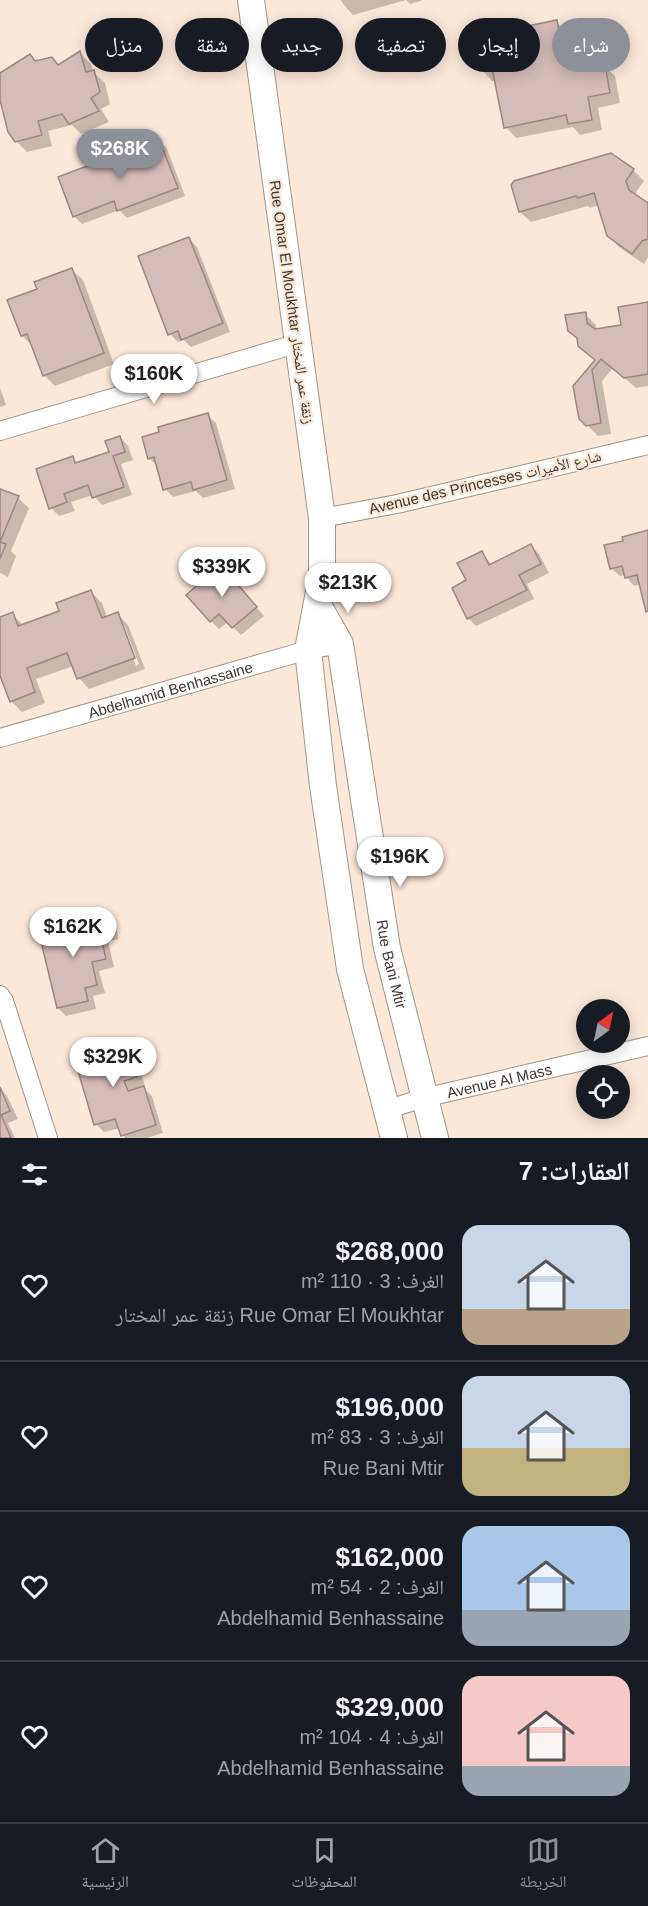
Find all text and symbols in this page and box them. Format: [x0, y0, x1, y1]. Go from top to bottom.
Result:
chip: منزل [85, 18, 163, 72]
chip: شقة [175, 18, 249, 72]
chip: جديد [261, 18, 343, 72]
chip: تصفية [355, 18, 446, 72]
chip: إيجار [458, 18, 540, 72]
chip: شراء [552, 18, 630, 72]
pin: $268K [78, 129, 162, 180]
text: $268K [91, 137, 149, 159]
street label: Rue Omar El Moukhtar زنقة عمر المختار [265, 179, 318, 425]
pin: $160K [112, 354, 196, 405]
text: $160K [125, 362, 183, 384]
street label: Avenue des Princesses شارع الأميرات [367, 447, 603, 519]
pin: $339K [180, 547, 264, 598]
text: $339K [193, 555, 251, 577]
pin: $213K [306, 563, 390, 614]
text: $213K [319, 571, 377, 593]
street label: Abdelhamid Benhassaine [86, 658, 254, 721]
pin: $196K [358, 837, 442, 888]
text: $196K [371, 845, 429, 867]
pin: $162K [31, 907, 115, 958]
text: $162K [44, 915, 102, 937]
street label: Rue Bani Mtir [374, 918, 410, 1010]
north arrow [576, 999, 630, 1053]
map controls [576, 999, 630, 1119]
pin: $329K [71, 1037, 155, 1088]
text: $329K [84, 1045, 142, 1067]
street label: Avenue Al Mass [445, 1060, 553, 1101]
button: locate [576, 1065, 630, 1119]
text: العقارات: 7 [519, 1156, 630, 1186]
icon: filters [18, 1158, 51, 1191]
text: $268,000 [336, 1236, 444, 1266]
icon: home [510, 1249, 582, 1321]
icon: heart [18, 1269, 51, 1302]
text: الغرف: 3 · 110 m² [301, 1270, 444, 1292]
text: Rue Omar El Moukhtar زنقة عمر المختار [116, 1304, 444, 1326]
text: $196,000 [336, 1392, 444, 1422]
icon: home [510, 1400, 582, 1472]
icon: heart [18, 1420, 51, 1453]
text: الغرف: 3 · 83 m² [311, 1426, 444, 1448]
text: Rue Bani Mtir [323, 1457, 444, 1479]
text: $162,000 [336, 1542, 444, 1572]
icon: home [510, 1550, 582, 1622]
icon: heart [18, 1570, 51, 1603]
text: الغرف: 2 · 54 m² [311, 1576, 444, 1598]
text: Abdelhamid Benhassaine [217, 1607, 444, 1629]
text: $329,000 [336, 1692, 444, 1722]
icon: home [510, 1700, 582, 1772]
icon: heart [18, 1720, 51, 1753]
text: الغرف: 4 · 104 m² [299, 1726, 444, 1748]
text: Abdelhamid Benhassaine [217, 1757, 444, 1779]
tab: الرئيسية [81, 1834, 129, 1897]
tab: المحفوظات [292, 1834, 357, 1897]
tab: الخريطة [520, 1834, 567, 1897]

